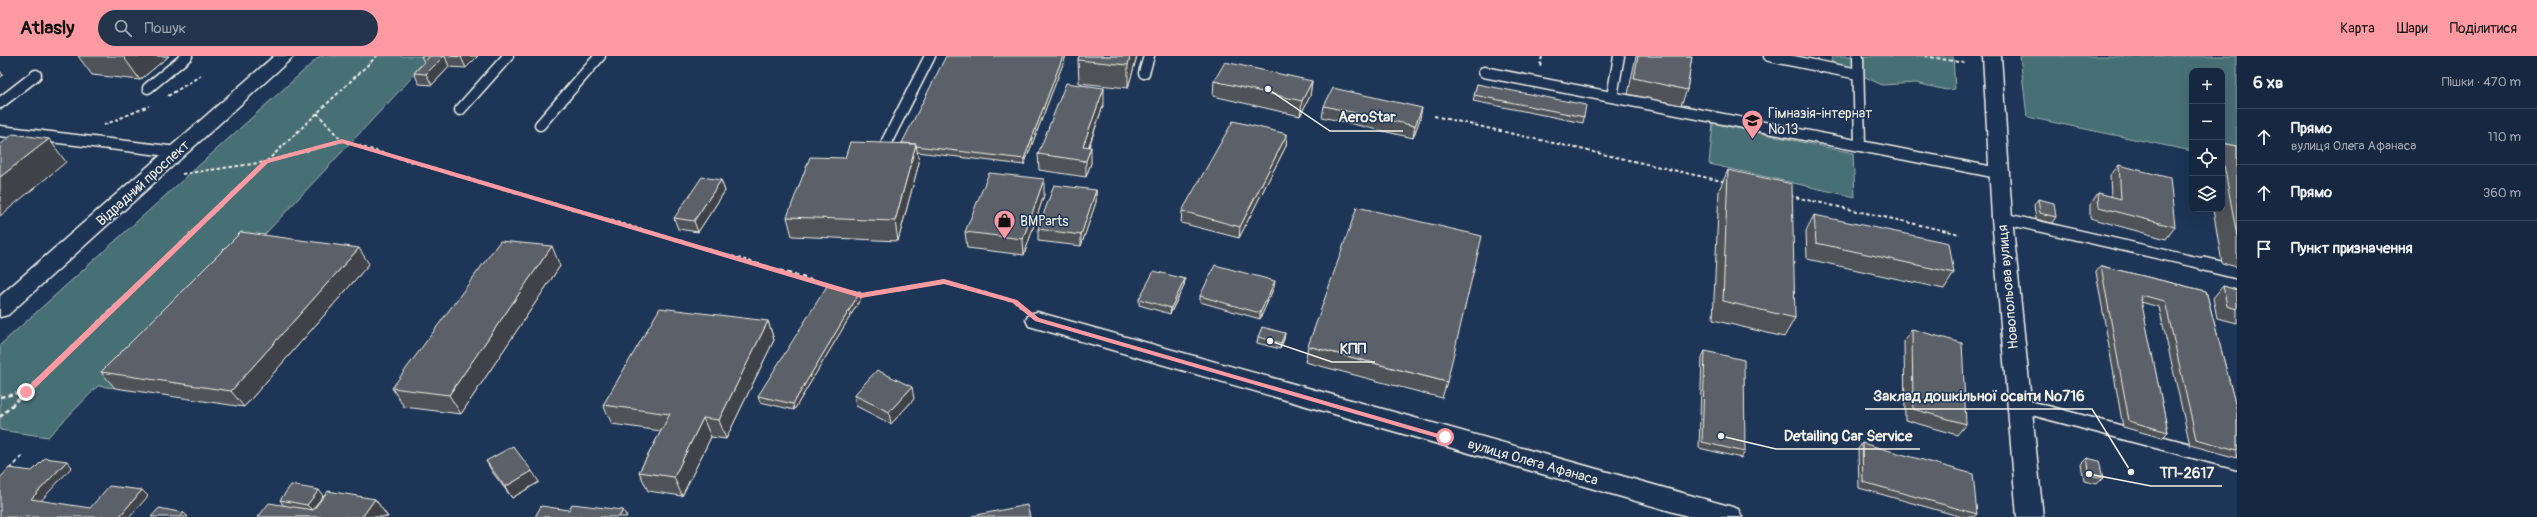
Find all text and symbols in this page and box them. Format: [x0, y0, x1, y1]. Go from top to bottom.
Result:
search box [98, 10, 378, 46]
text: Atlasly [20, 16, 74, 40]
icon: search [112, 17, 134, 39]
text: Пошук [144, 19, 186, 38]
text: Карта [2340, 20, 2375, 37]
text: Шари [2397, 20, 2428, 37]
text: Поділитися [2450, 20, 2517, 37]
map controls [2189, 68, 2225, 212]
button: + [2189, 68, 2225, 104]
text: 6 хв [2253, 72, 2283, 93]
text: Пішки · 470 m [2442, 74, 2521, 90]
callout: AeroStar [1330, 104, 1403, 131]
button: − [2189, 104, 2225, 140]
place label: Гімназія-інтернат №13 [1768, 105, 1872, 138]
text: AeroStar [1338, 108, 1396, 127]
school or university icon: Гімназія-інтернат №13 [1740, 108, 1766, 141]
text: Прямо [2291, 119, 2332, 138]
icon: ahead [2253, 126, 2275, 148]
text: 110 m [2488, 129, 2521, 145]
street label: Відрадний проспект [93, 137, 193, 229]
text: вулиця Олега Афанаса [2291, 138, 2416, 154]
button: locate [2189, 140, 2225, 176]
button: layers [2189, 176, 2225, 212]
icon: ahead [2253, 182, 2275, 204]
text: Прямо [2291, 183, 2332, 202]
text: 360 m [2483, 185, 2521, 201]
shop icon: BMParts [992, 208, 1018, 241]
place label: BMParts [1020, 213, 1069, 230]
street label: Новопольова вулиця [1994, 224, 2022, 350]
icon: arrive [2253, 238, 2275, 260]
text: Пункт призначення [2291, 239, 2412, 258]
callout: КПП [1332, 335, 1375, 362]
text: КПП [1340, 340, 1366, 359]
callout: Заклад дошкільної освіти №716 [1865, 382, 2092, 409]
route end [17, 383, 35, 401]
text: Заклад дошкільної освіти №716 [1873, 387, 2085, 406]
callout: Detailing Car Service [1776, 422, 1920, 449]
text: Detailing Car Service [1784, 427, 1913, 446]
route start [1436, 428, 1454, 446]
street label: вулиця Олега Афанаса [1466, 435, 1600, 489]
callout: ТП-2617 [2151, 459, 2222, 486]
text: ТП-2617 [2159, 464, 2214, 483]

